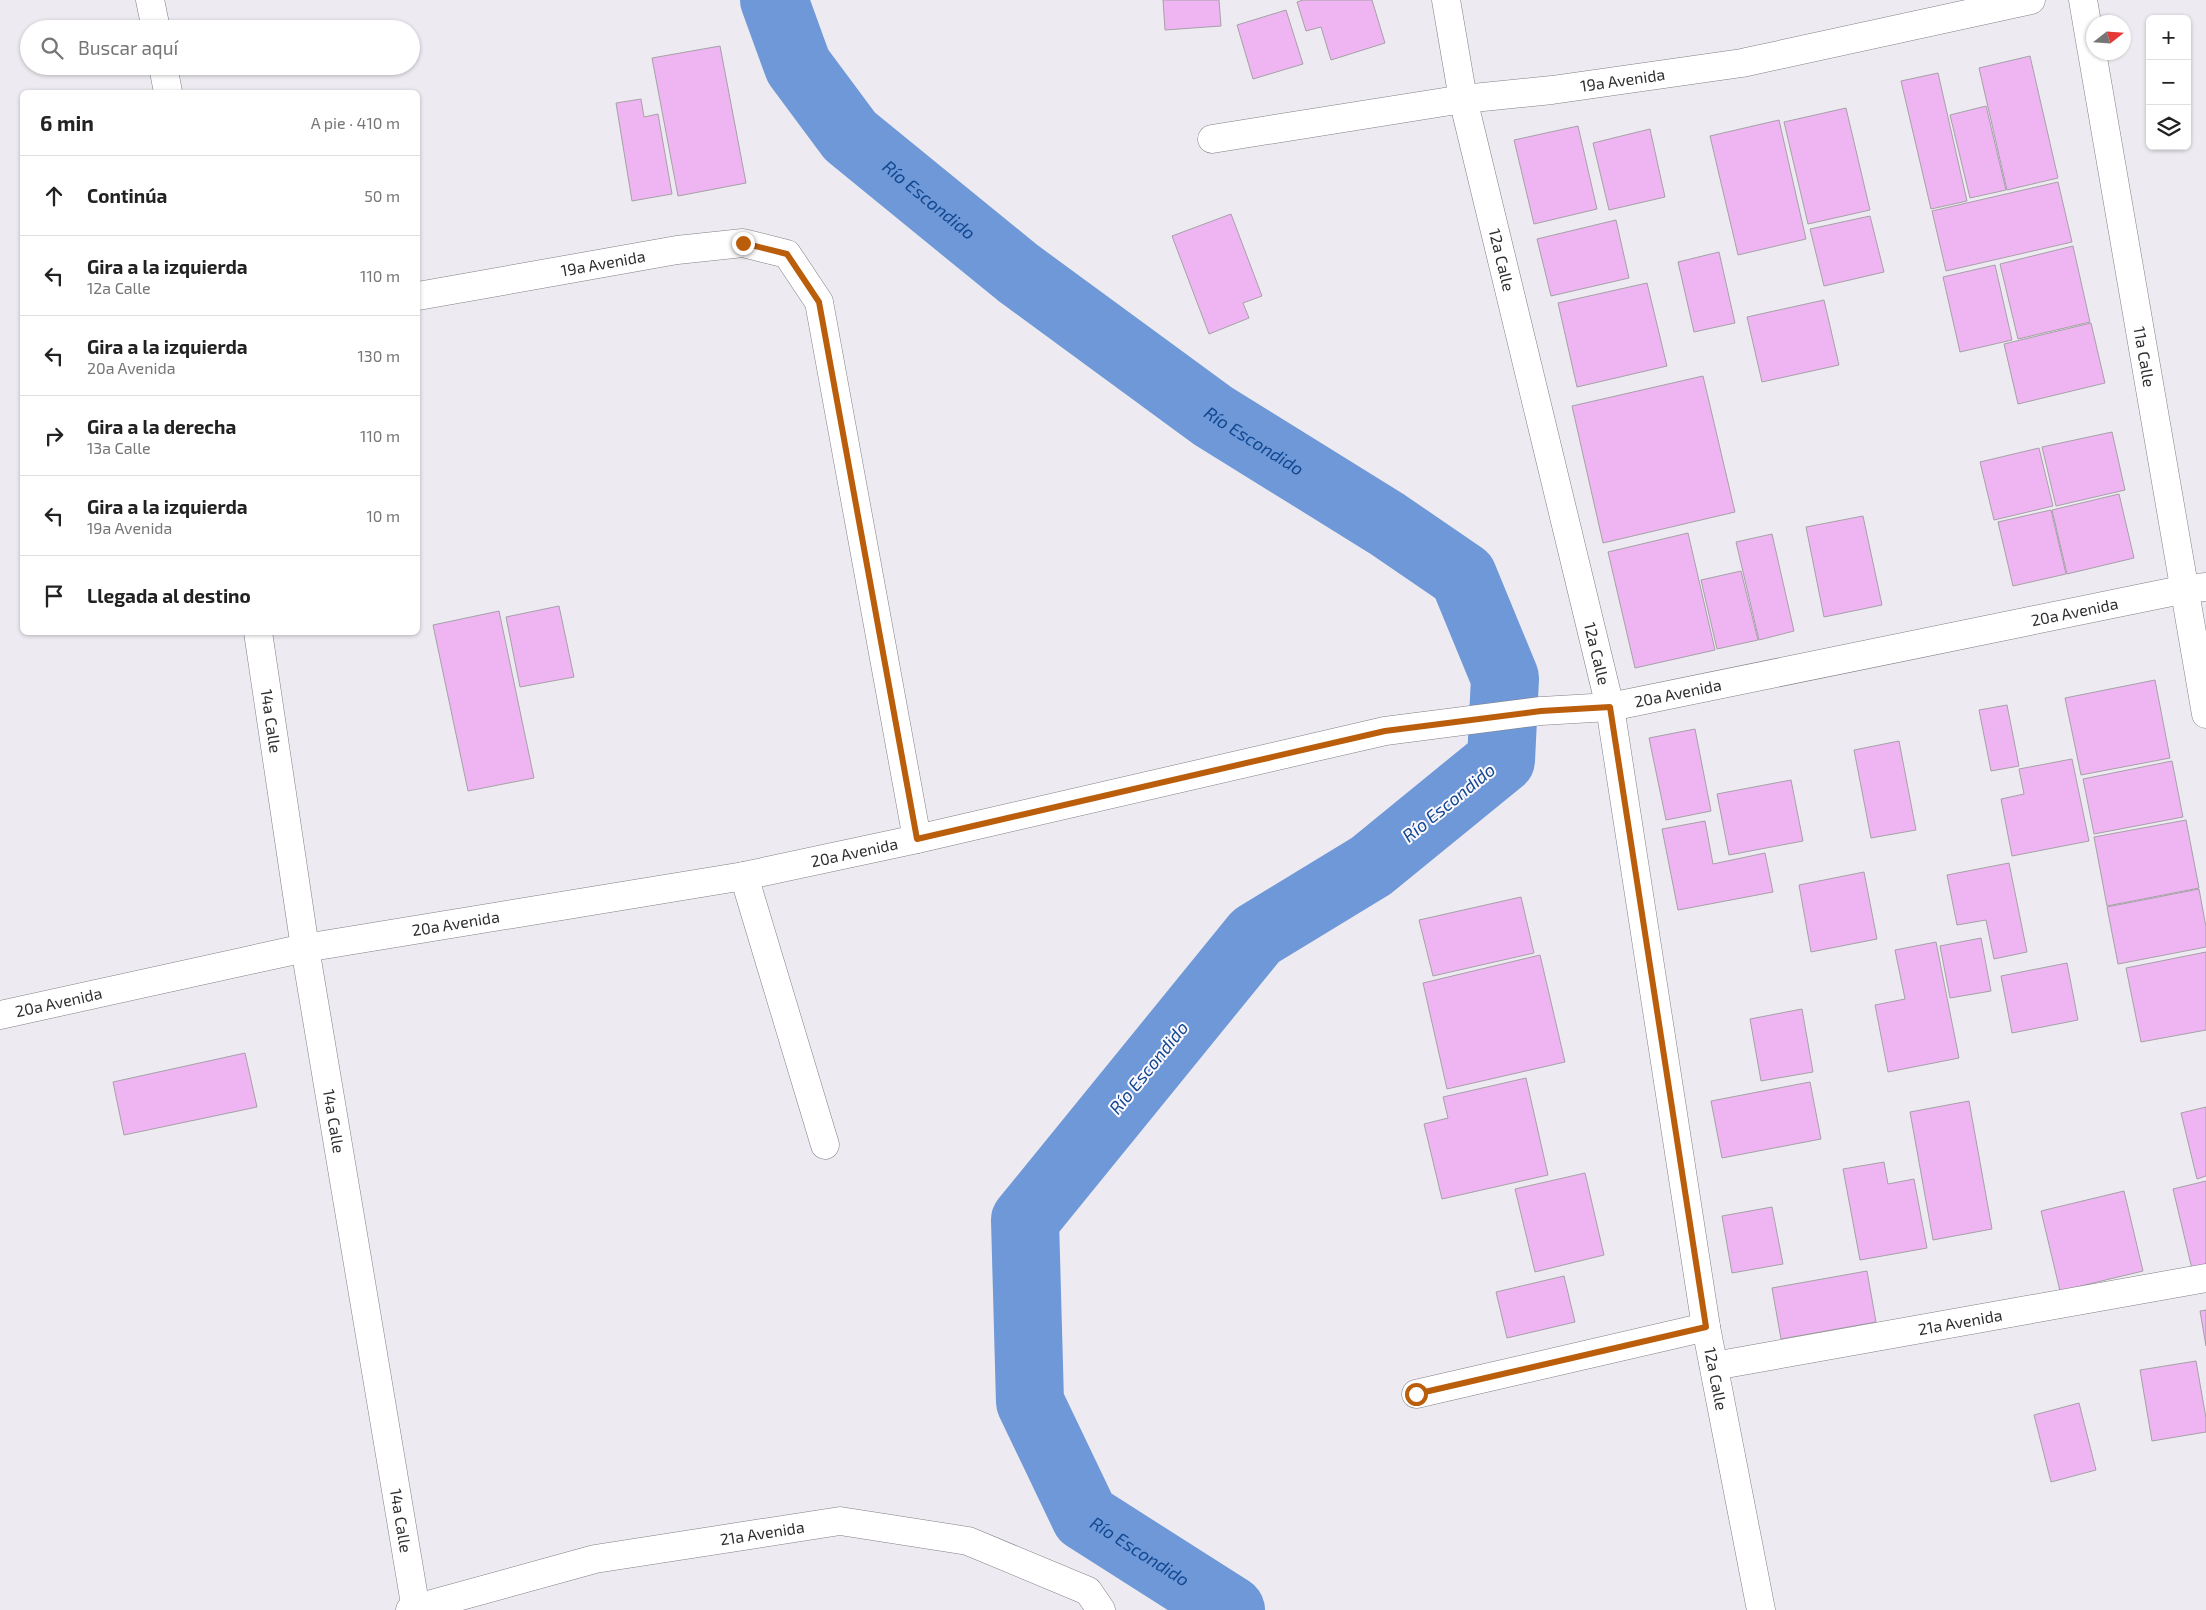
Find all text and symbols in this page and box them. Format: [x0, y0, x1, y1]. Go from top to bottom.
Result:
north arrow [2086, 15, 2131, 60]
map controls [2146, 15, 2191, 150]
button: + [2146, 15, 2191, 60]
search box [20, 20, 420, 75]
icon: search [38, 34, 66, 62]
text: Buscar aquí [78, 36, 178, 59]
button: − [2146, 60, 2191, 105]
street label: 19a Avenida [1579, 64, 1666, 95]
button: layers [2146, 105, 2191, 150]
text: 6 min [40, 110, 94, 135]
text: A pie · 410 m [311, 113, 400, 132]
water label: Río Escondido [879, 155, 980, 244]
icon: ahead [40, 182, 68, 210]
text: Continúa [87, 184, 167, 207]
text: 50 m [364, 186, 400, 205]
street label: 12a Calle [1486, 227, 1519, 293]
route end [732, 232, 755, 255]
street label: 19a Avenida [559, 246, 647, 279]
text: Gira a la izquierda [87, 255, 248, 278]
icon: left [40, 262, 68, 290]
text: 110 m [360, 266, 400, 285]
text: 12a Calle [87, 278, 151, 297]
street label: 11a Calle [2130, 325, 2160, 388]
text: Gira a la izquierda [87, 335, 248, 358]
icon: left [40, 342, 68, 370]
text: 130 m [358, 346, 400, 365]
text: 20a Avenida [87, 358, 175, 377]
water label: Río Escondido [1200, 401, 1308, 480]
text: Gira a la derecha [87, 415, 236, 438]
icon: right [40, 422, 68, 450]
text: 110 m [360, 426, 400, 445]
text: 13a Calle [87, 438, 151, 457]
text: Gira a la izquierda [87, 495, 248, 518]
icon: left [40, 502, 68, 530]
text: 10 m [366, 506, 400, 525]
text: 19a Avenida [87, 518, 172, 537]
icon: arrive [40, 582, 68, 610]
text: Llegada al destino [87, 584, 251, 607]
street label: 20a Avenida [2029, 593, 2120, 630]
street label: 12a Calle [1581, 620, 1614, 687]
street label: 20a Avenida [1632, 674, 1723, 711]
street label: 14a Calle [258, 688, 286, 754]
water label: Río Escondido [1397, 758, 1499, 846]
street label: 20a Avenida [809, 833, 900, 870]
street label: 20a Avenida [410, 906, 501, 939]
street label: 20a Avenida [13, 983, 104, 1020]
water label: Río Escondido [1104, 1016, 1192, 1118]
street label: 14a Calle [320, 1088, 349, 1154]
street label: 21a Avenida [1916, 1305, 2004, 1338]
street label: 12a Calle [1701, 1345, 1732, 1412]
route start [1405, 1383, 1428, 1406]
street label: 14a Calle [387, 1487, 416, 1554]
water label: Río Escondido [1086, 1511, 1194, 1591]
street label: 21a Avenida [718, 1517, 806, 1549]

